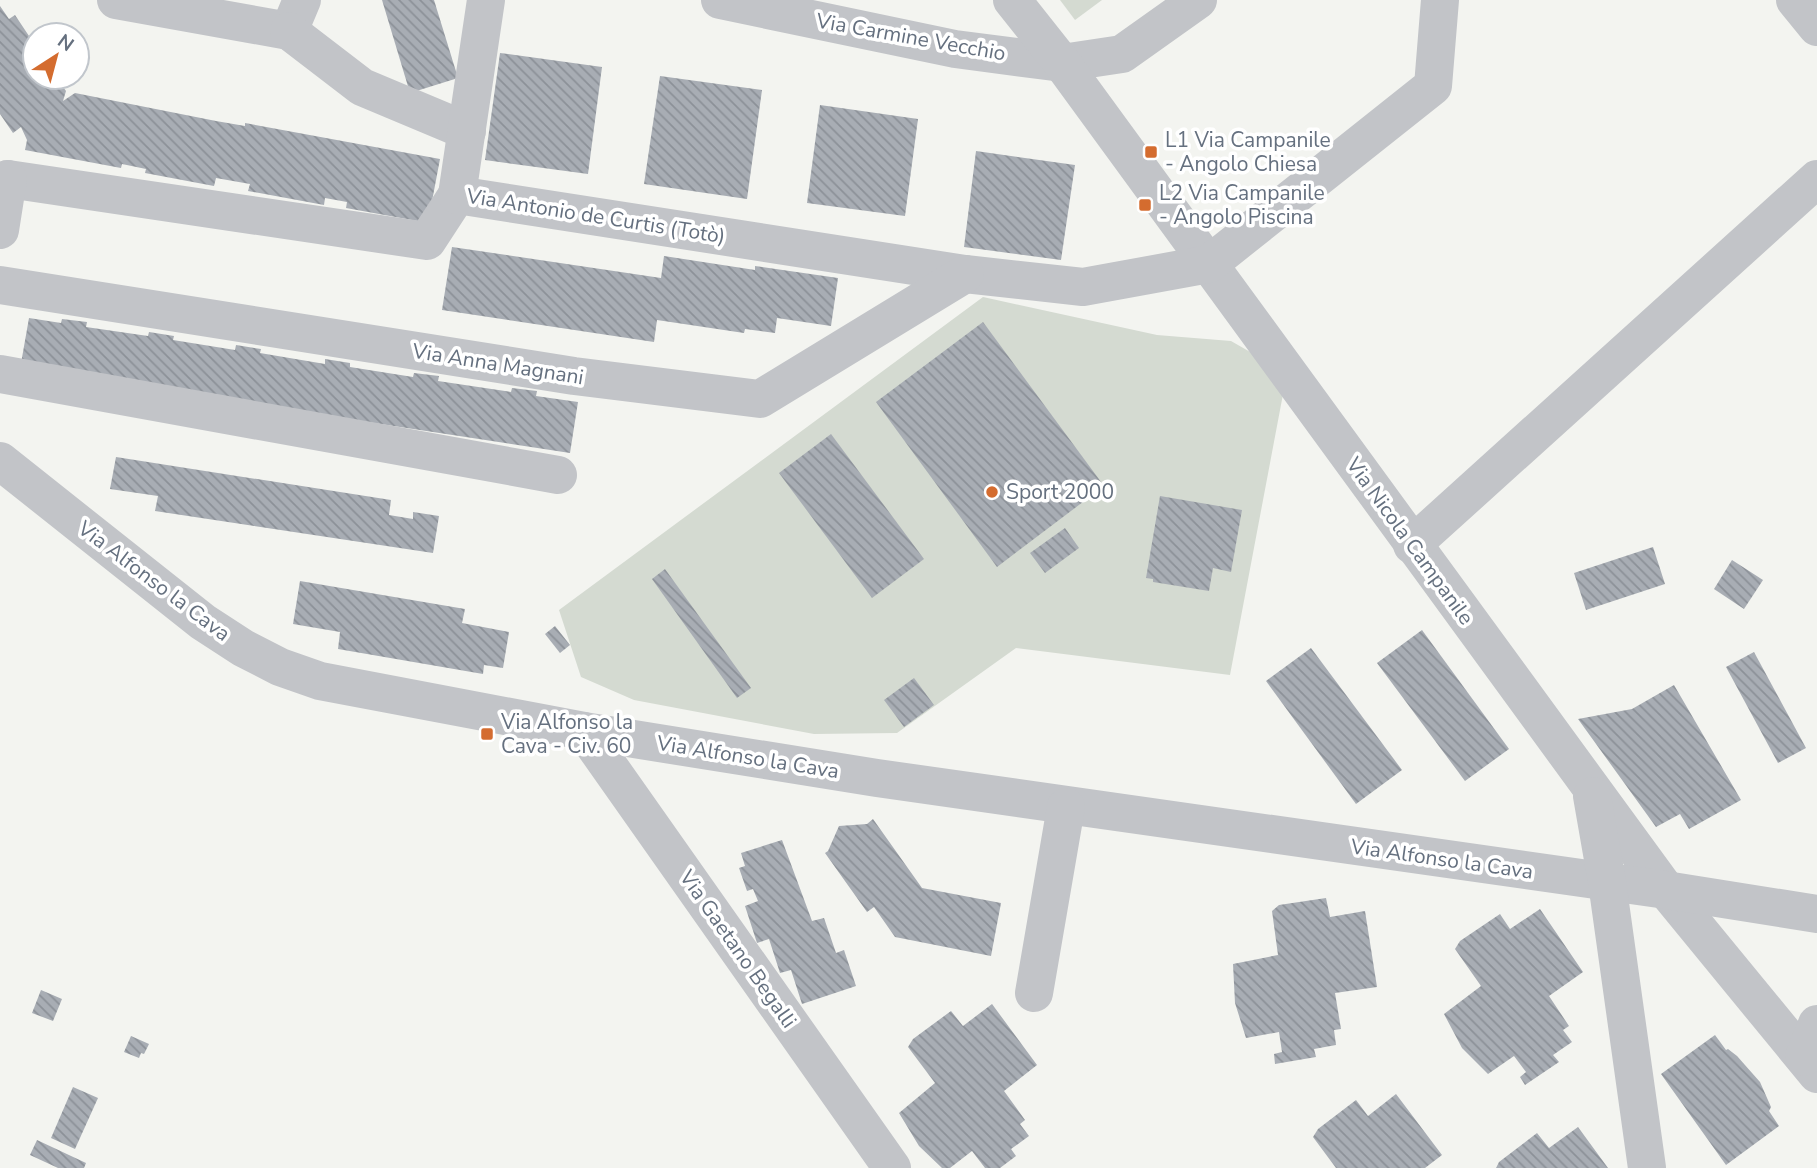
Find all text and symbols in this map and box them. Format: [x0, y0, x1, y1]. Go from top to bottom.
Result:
street label: Via Carmine Vecchio [813, 6, 1008, 67]
north arrow [21, 21, 91, 91]
text: N [52, 28, 79, 58]
place label: L1 Via Campanile - Angolo Chiesa [1165, 126, 1331, 178]
marker: L1 Via Campanile - Angolo Chiesa [1143, 144, 1159, 160]
place label: L2 Via Campanile - Angolo Piscina [1159, 179, 1325, 231]
street label: Via Antonio de Curtis (Totò) [464, 182, 727, 250]
marker: L2 Via Campanile - Angolo Piscina [1137, 197, 1153, 213]
street label: Via Anna Magnani [409, 336, 586, 391]
street label: Via Nicola Campanile [1339, 451, 1480, 630]
place label: Sport 2000 [1006, 478, 1114, 506]
marker: Sport 2000 [984, 484, 1000, 500]
street label: Via Alfonso la Cava [71, 514, 236, 648]
place label: Via Alfonso la Cava - Civ. 60 [500, 708, 633, 760]
marker: Via Alfonso la Cava - Civ. 60 [479, 726, 495, 742]
street label: Via Alfonso la Cava [654, 729, 841, 785]
street label: Via Alfonso la Cava [1348, 832, 1535, 886]
street label: Via Gaetano Begalli [672, 864, 803, 1034]

